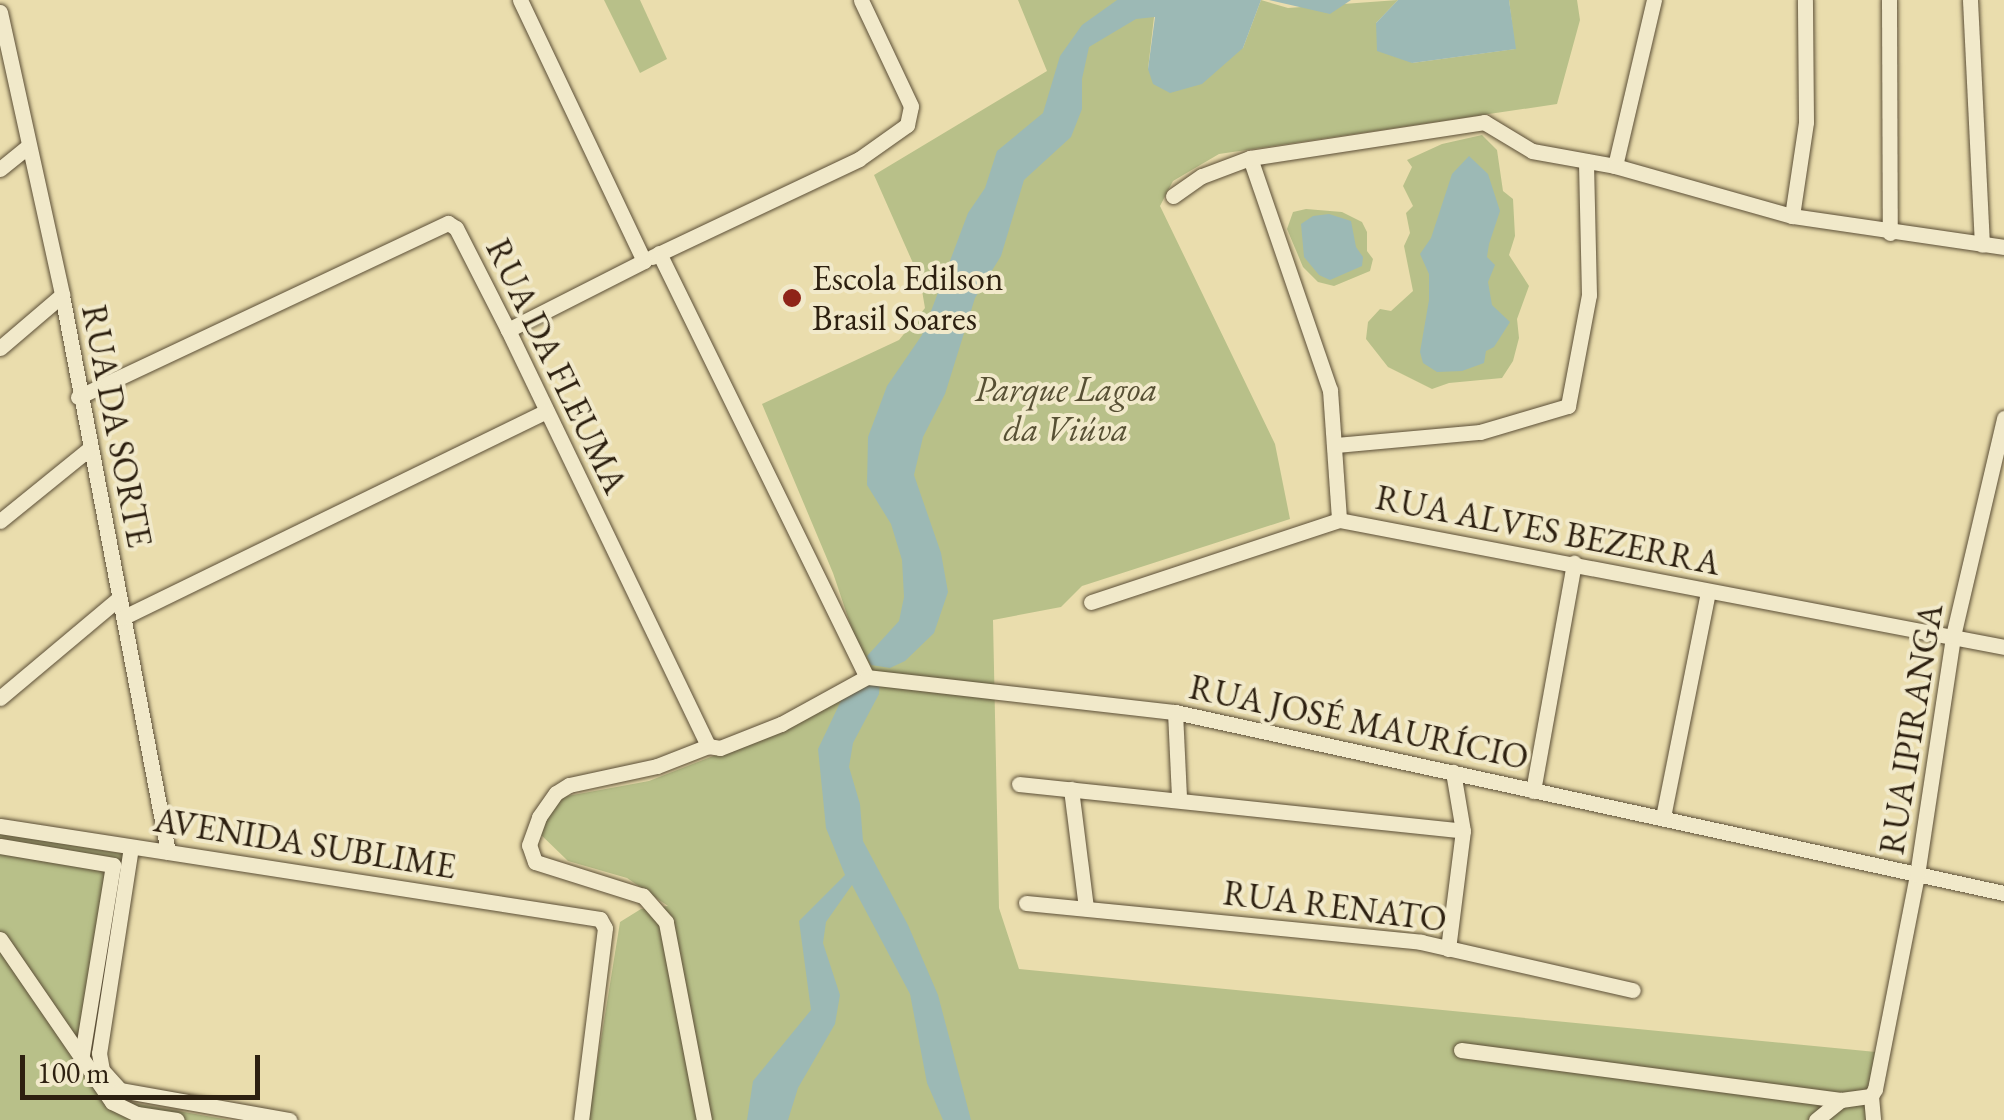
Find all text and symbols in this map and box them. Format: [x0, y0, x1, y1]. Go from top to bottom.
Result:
street label: RUA DA FLEUMA [477, 232, 637, 500]
place label: Escola Edilson Brasil Soares [812, 257, 1003, 339]
marker: Escola Edilson Brasil Soares [781, 287, 803, 309]
street label: RUA DA SORTE [73, 301, 161, 551]
park label: Parque Lagoa da Viúva [974, 368, 1158, 450]
street label: RUA ALVES BEZERRA [1372, 476, 1724, 584]
street label: RUA IPIRANGA [1870, 601, 1952, 857]
street label: RUA JOSÉ MAURÍCIO [1186, 666, 1532, 778]
street label: AVENIDA SUBLIME [151, 798, 459, 888]
street label: RUA RENATO [1221, 871, 1449, 941]
scale bar [25, 1035, 265, 1097]
text: 100 m [37, 1053, 110, 1092]

